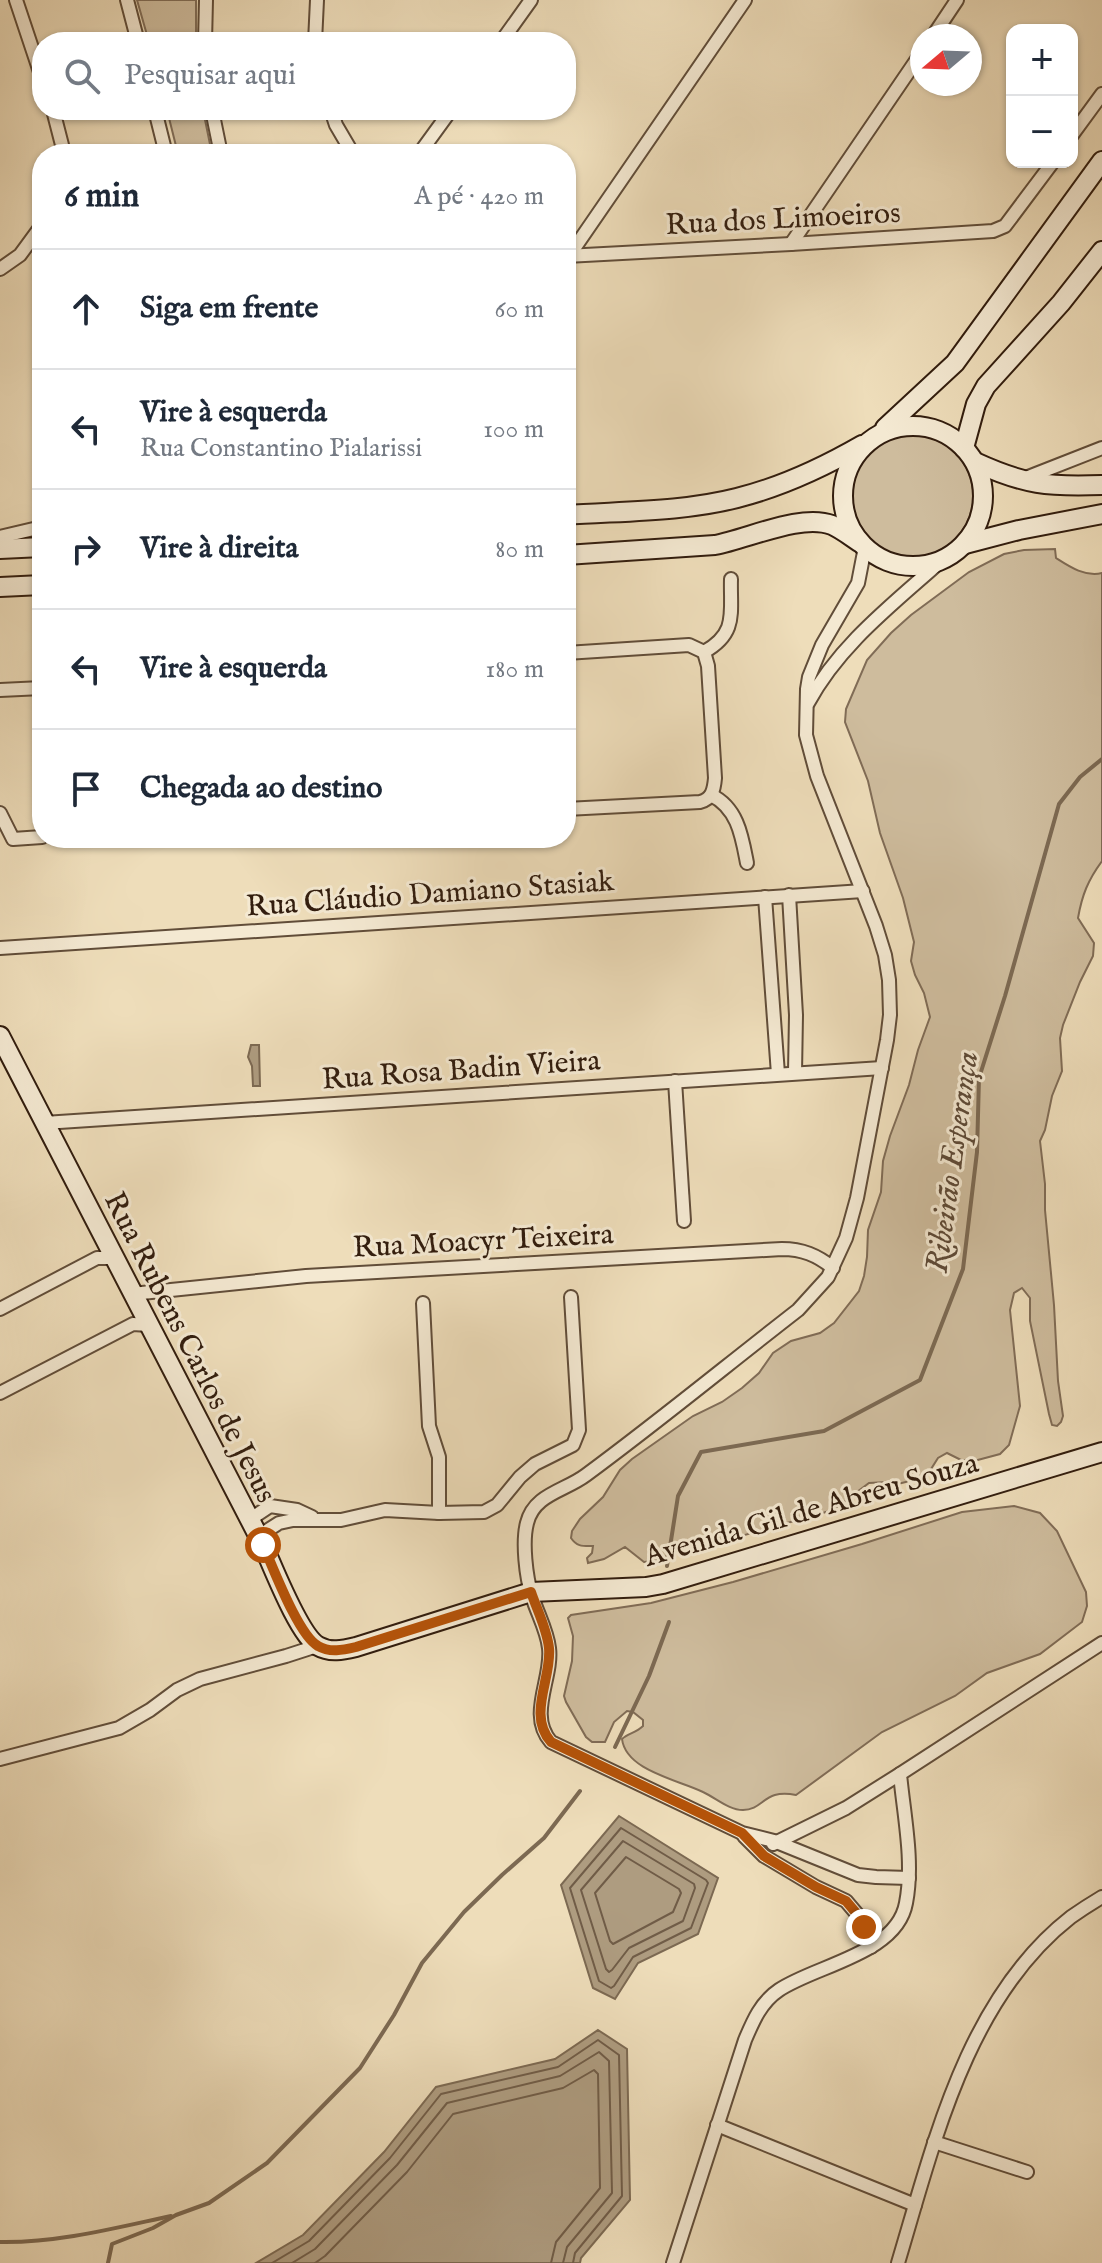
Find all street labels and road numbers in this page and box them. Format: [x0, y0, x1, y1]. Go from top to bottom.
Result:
street label: Rua dos Limoeiros [665, 195, 902, 245]
street label: Rua Cláudio Damiano Stasiak [245, 863, 616, 927]
street label: Rua Rosa Badin Vieira [320, 1042, 602, 1100]
street label: Rua Rubens Carlos de Jesus [94, 1186, 284, 1510]
street label: Rua Moacyr Teixeira [352, 1216, 615, 1268]
street label: Avenida Gil de Abreu Souza [639, 1445, 983, 1577]

